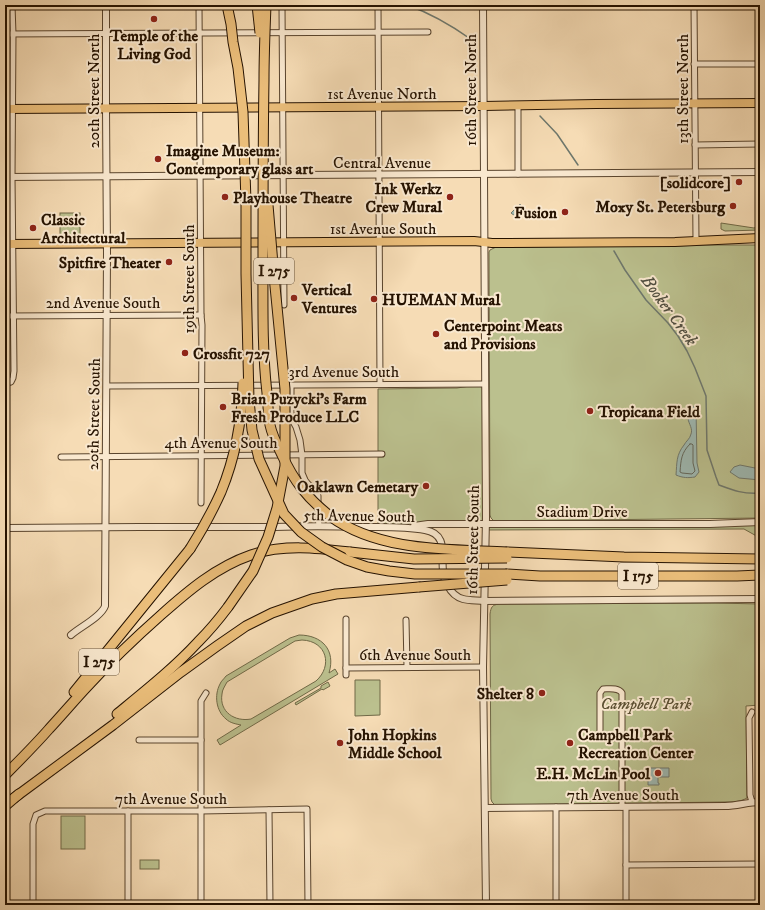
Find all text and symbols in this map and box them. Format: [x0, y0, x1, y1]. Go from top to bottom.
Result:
marker: Temple of the Living God [149, 14, 159, 24]
place label: Temple of the Living God [109, 26, 199, 64]
street label: 20th Street North [84, 33, 104, 148]
street label: 16th Street North [461, 33, 481, 146]
street label: 13th Street North [673, 33, 693, 144]
street label: 1st Avenue North [327, 84, 437, 104]
place label: Imagine Museum: Contemporary glass art [166, 141, 314, 179]
street label: Central Avenue [333, 153, 431, 173]
marker: Imagine Museum: Contemporary glass art [153, 154, 163, 164]
place label: [solidcore] [660, 173, 731, 193]
marker: [solidcore] [734, 177, 744, 187]
place label: Ink Werkz Crew Mural [366, 179, 443, 217]
place label: Playhouse Theatre [233, 188, 352, 208]
marker: Playhouse Theatre [220, 192, 230, 202]
marker: Ink Werkz Crew Mural [445, 192, 455, 202]
place label: Moxy St. Petersburg [596, 197, 726, 217]
marker: Moxy St. Petersburg [728, 201, 738, 211]
place label: Fusion [514, 203, 558, 223]
marker: Fusion [560, 207, 570, 217]
place label: Classic Architectural [40, 210, 127, 248]
street label: 1st Avenue South [330, 219, 437, 239]
marker: Classic Architectural [28, 223, 38, 233]
street label: 19th Street South [179, 224, 199, 334]
place label: Spitfire Theater [59, 253, 162, 273]
marker: Spitfire Theater [164, 257, 174, 267]
road number: I 275 [254, 258, 294, 284]
water label: Booker Creek [636, 270, 703, 351]
place label: Vertical Ventures [301, 280, 358, 318]
place label: HUEMAN Mural [382, 290, 501, 310]
street label: 2nd Avenue South [46, 293, 161, 313]
marker: Vertical Ventures [289, 293, 299, 303]
marker: HUEMAN Mural [369, 294, 379, 304]
place label: Centerpoint Meats and Provisions [444, 316, 563, 354]
marker: Centerpoint Meats and Provisions [431, 329, 441, 339]
place label: Crossfit 727 [193, 344, 270, 364]
marker: Crossfit 727 [180, 348, 190, 358]
street label: 20th Street South [83, 357, 105, 470]
street label: 3rd Avenue South [289, 362, 400, 382]
place label: Brian Puzycki's Farm Fresh Produce LLC [231, 389, 367, 427]
marker: Brian Puzycki's Farm Fresh Produce LLC [218, 402, 228, 412]
place label: Tropicana Field [597, 402, 701, 422]
marker: Tropicana Field [585, 406, 595, 416]
street label: 4th Avenue South [164, 433, 278, 453]
place label: Oaklawn Cemetary [297, 477, 418, 497]
marker: Oaklawn Cemetary [421, 481, 431, 491]
street label: 16th Street South [462, 484, 484, 595]
street label: Stadium Drive [536, 502, 628, 522]
street label: 5th Avenue South [303, 505, 416, 527]
road number: I 175 [618, 563, 658, 589]
street label: 6th Avenue South [359, 645, 472, 665]
road number: I 275 [79, 649, 119, 675]
place label: Shelter 8 [477, 684, 534, 704]
marker: Shelter 8 [537, 688, 547, 698]
park label: Campbell Park [600, 694, 692, 714]
place label: John Hopkins Middle School [346, 725, 443, 763]
place label: Campbell Park Recreation Center [578, 725, 695, 763]
marker: John Hopkins Middle School [335, 738, 345, 748]
marker: Campbell Park Recreation Center [565, 738, 575, 748]
place label: E.H. McLin Pool [536, 764, 651, 784]
marker: E.H. McLin Pool [653, 768, 663, 778]
street label: 7th Avenue South [567, 785, 680, 805]
street label: 7th Avenue South [115, 789, 228, 809]

